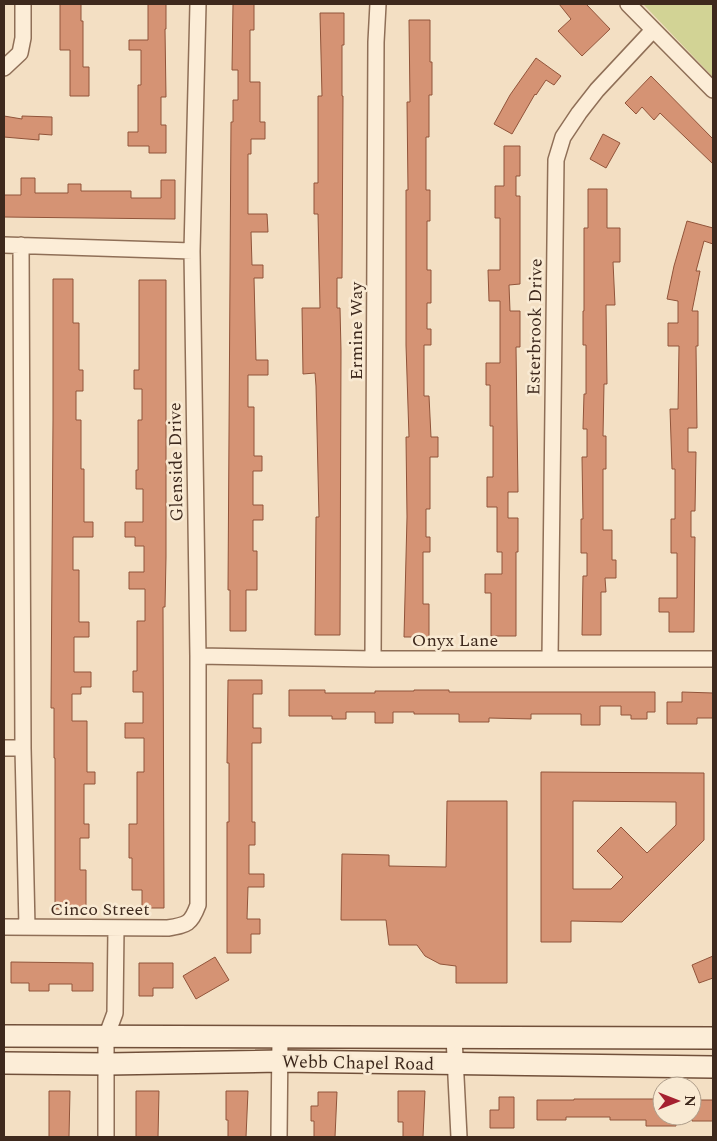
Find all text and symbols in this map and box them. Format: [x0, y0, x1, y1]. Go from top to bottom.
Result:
street label: Esterbrook Drive [520, 258, 550, 396]
street label: Ermine Way [343, 281, 370, 380]
street label: Glenside Drive [161, 402, 191, 522]
street label: Onyx Lane [412, 627, 498, 654]
street label: Cinco Street [50, 896, 150, 923]
street label: Webb Chapel Road [282, 1048, 434, 1078]
north arrow [652, 1076, 702, 1126]
text: N [679, 1095, 700, 1107]

